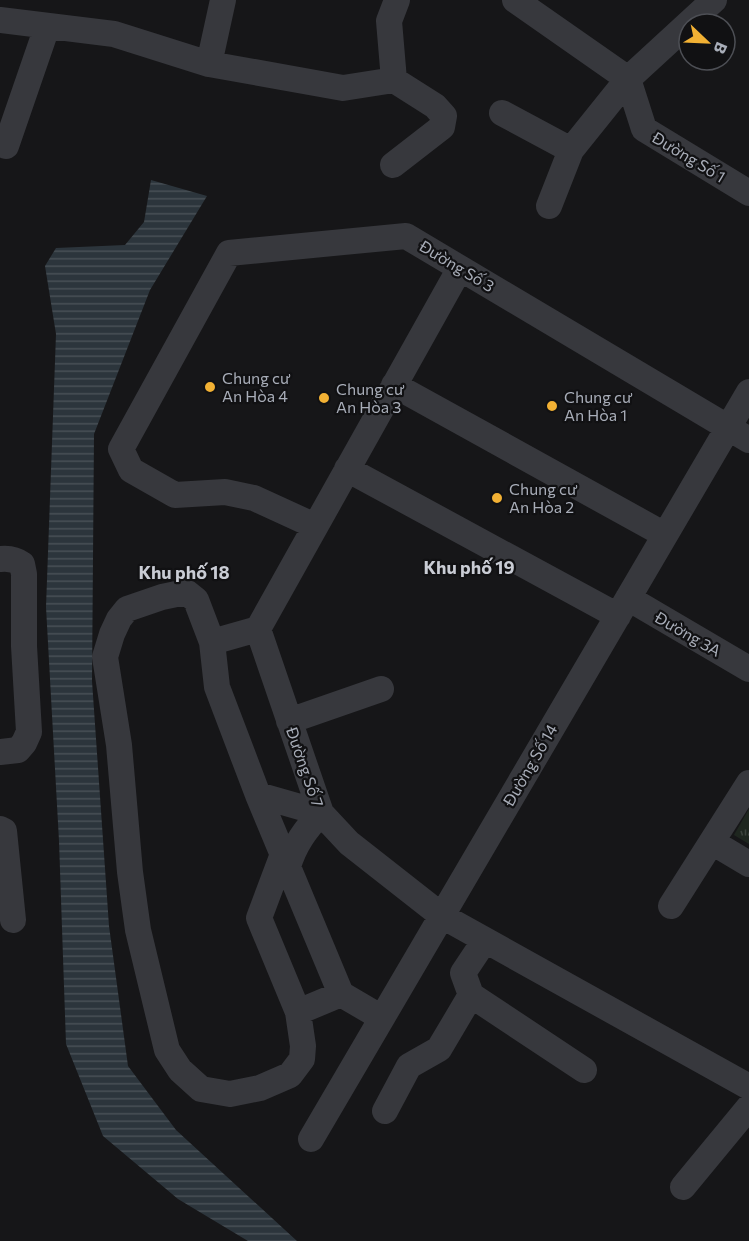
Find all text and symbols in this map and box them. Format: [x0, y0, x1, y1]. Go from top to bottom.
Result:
north arrow [677, 12, 737, 72]
text: B [710, 39, 732, 57]
street label: Đường Số 1 [648, 127, 729, 186]
street label: Đường Số 3 [415, 235, 498, 295]
place label: Chung cư An Hòa 4 [222, 368, 291, 405]
place label: Chung cư An Hòa 3 [336, 379, 405, 416]
marker: Chung cư An Hòa 4 [203, 380, 217, 394]
place label: Chung cư An Hòa 1 [564, 387, 633, 424]
marker: Chung cư An Hòa 3 [317, 391, 331, 405]
marker: Chung cư An Hòa 1 [545, 399, 559, 413]
place label: Chung cư An Hòa 2 [509, 479, 578, 516]
marker: Chung cư An Hòa 2 [490, 491, 504, 505]
district label: Khu phố 19 [423, 556, 515, 578]
district label: Khu phố 18 [138, 561, 230, 583]
street label: Đường 3A [651, 607, 725, 660]
street label: Đường Số 14 [498, 720, 561, 810]
street label: Đường Số 7 [283, 723, 328, 809]

